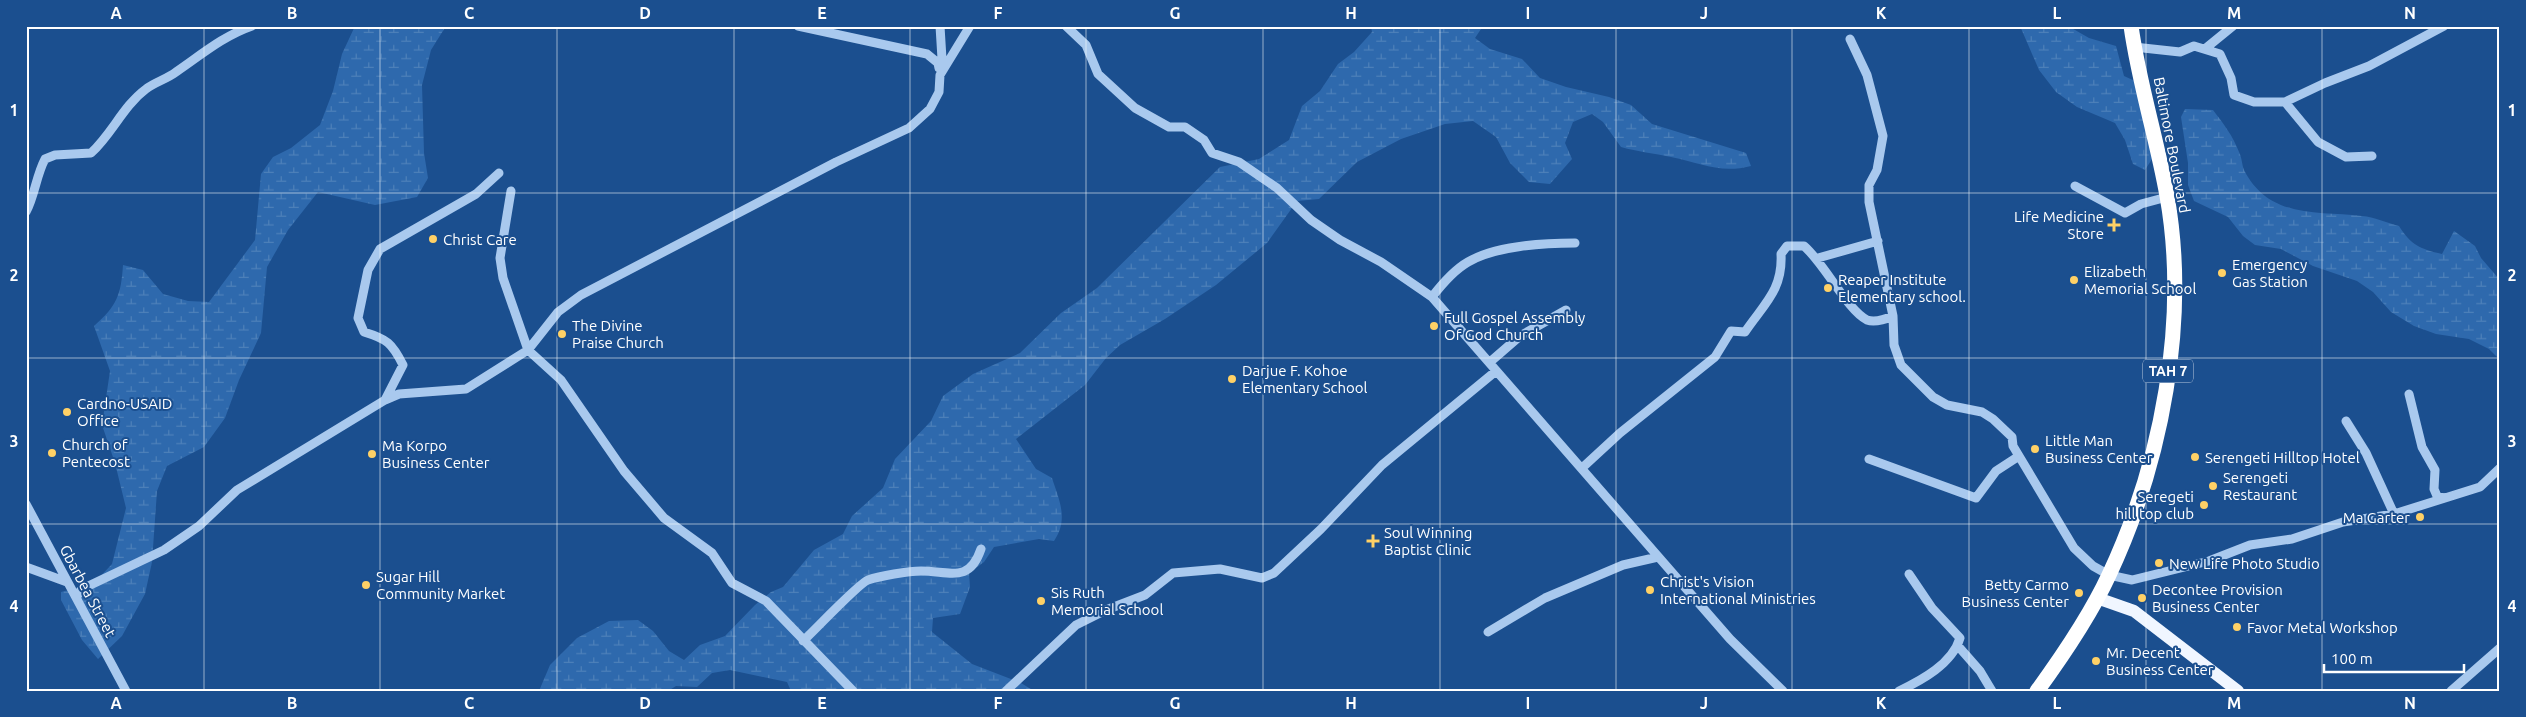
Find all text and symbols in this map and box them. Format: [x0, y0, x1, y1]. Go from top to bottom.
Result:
text: A [110, 4, 122, 22]
text: B [287, 4, 297, 22]
text: C [464, 4, 474, 22]
text: D [639, 4, 651, 22]
text: E [817, 4, 827, 22]
text: F [994, 4, 1003, 22]
text: G [1169, 4, 1181, 22]
text: H [1345, 4, 1357, 22]
text: I [1526, 4, 1530, 22]
text: J [1700, 4, 1708, 22]
text: K [1876, 4, 1887, 22]
text: L [2053, 4, 2062, 22]
text: M [2227, 4, 2241, 22]
text: N [2404, 4, 2416, 22]
street label: Baltimore Boulevard [2150, 75, 2194, 215]
text: 1 [9, 101, 19, 119]
text: 1 [2507, 101, 2517, 119]
place label: Life Medicine Store [2014, 208, 2104, 242]
marker: Life Medicine Store [2108, 219, 2120, 231]
place label: Christ Care [443, 231, 517, 248]
marker: Christ Care [427, 233, 439, 245]
place label: Emergency Gas Station [2232, 256, 2308, 290]
place label: Elizabeth Memorial School [2084, 263, 2196, 297]
text: 2 [9, 266, 19, 284]
text: 2 [2507, 266, 2517, 284]
marker: Emergency Gas Station [2216, 267, 2228, 279]
place label: Reaper Institute Elementary school. [1838, 271, 1966, 305]
marker: Elizabeth Memorial School [2068, 274, 2080, 286]
marker: Reaper Institute Elementary school. [1822, 282, 1834, 294]
place label: Full Gospel Assembly Of God Church [1444, 309, 1585, 343]
place label: The Divine Praise Church [572, 317, 664, 351]
marker: Full Gospel Assembly Of God Church [1428, 320, 1440, 332]
marker: The Divine Praise Church [556, 328, 568, 340]
road number: TAH 7 [2143, 360, 2193, 382]
place label: Darjue F. Kohoe Elementary School [1242, 362, 1368, 396]
marker: Darjue F. Kohoe Elementary School [1226, 373, 1238, 385]
place label: Cardno-USAID Office [77, 395, 172, 429]
marker: Cardno-USAID Office [61, 406, 73, 418]
text: 3 [9, 432, 19, 450]
place label: Little Man Business Center [2045, 432, 2153, 466]
text: 3 [2507, 432, 2517, 450]
place label: Church of Pentecost [62, 436, 130, 470]
place label: Ma Korpo Business Center [382, 437, 490, 471]
marker: Little Man Business Center [2029, 443, 2041, 455]
marker: Church of Pentecost [46, 447, 58, 459]
marker: Ma Korpo Business Center [366, 448, 378, 460]
place label: Serengeti Hilltop Hotel [2205, 449, 2360, 466]
marker: Serengeti Hilltop Hotel [2189, 451, 2201, 463]
place label: Serengeti Restaurant [2223, 469, 2297, 503]
marker: Serengeti Restaurant [2207, 480, 2219, 492]
place label: Seregeti hill top club [2115, 488, 2194, 522]
marker: Seregeti hill top club [2198, 499, 2210, 511]
place label: Ma Garter [2343, 509, 2410, 526]
marker: Ma Garter [2414, 511, 2426, 523]
place label: Soul Winning Baptist Clinic [1384, 524, 1472, 558]
marker: Soul Winning Baptist Clinic [1366, 534, 1380, 548]
street label: Gbarbea Street [57, 542, 120, 640]
place label: New Life Photo Studio [2169, 555, 2320, 572]
marker: New Life Photo Studio [2153, 557, 2165, 569]
place label: Sugar Hill Community Market [376, 568, 505, 602]
place label: Christ's Vision International Ministries [1660, 573, 1816, 607]
place label: Betty Carmo Business Center [1962, 576, 2069, 610]
marker: Sugar Hill Community Market [360, 579, 372, 591]
place label: Decontee Provision Business Center [2152, 581, 2283, 615]
place label: Sis Ruth Memorial School [1051, 584, 1163, 618]
marker: Christ's Vision International Ministries [1644, 584, 1656, 596]
marker: Betty Carmo Business Center [2073, 587, 2085, 599]
marker: Decontee Provision Business Center [2136, 592, 2148, 604]
marker: Sis Ruth Memorial School [1035, 595, 1047, 607]
text: 4 [9, 597, 19, 615]
text: 4 [2507, 597, 2517, 615]
place label: Favor Metal Workshop [2247, 619, 2398, 636]
marker: Favor Metal Workshop [2231, 621, 2243, 633]
scale bar [2324, 642, 2464, 674]
place label: Mr. Decent Business Center [2106, 644, 2214, 678]
text: 100 m [2331, 650, 2373, 667]
marker: Mr. Decent Business Center [2090, 655, 2102, 667]
text: A [110, 694, 122, 712]
text: B [287, 694, 297, 712]
text: C [464, 694, 474, 712]
text: D [639, 694, 651, 712]
text: E [817, 694, 827, 712]
text: F [994, 694, 1003, 712]
text: G [1169, 694, 1181, 712]
text: H [1345, 694, 1357, 712]
text: I [1526, 694, 1530, 712]
text: J [1700, 694, 1708, 712]
text: K [1876, 694, 1887, 712]
text: L [2053, 694, 2062, 712]
text: M [2227, 694, 2241, 712]
text: N [2404, 694, 2416, 712]

